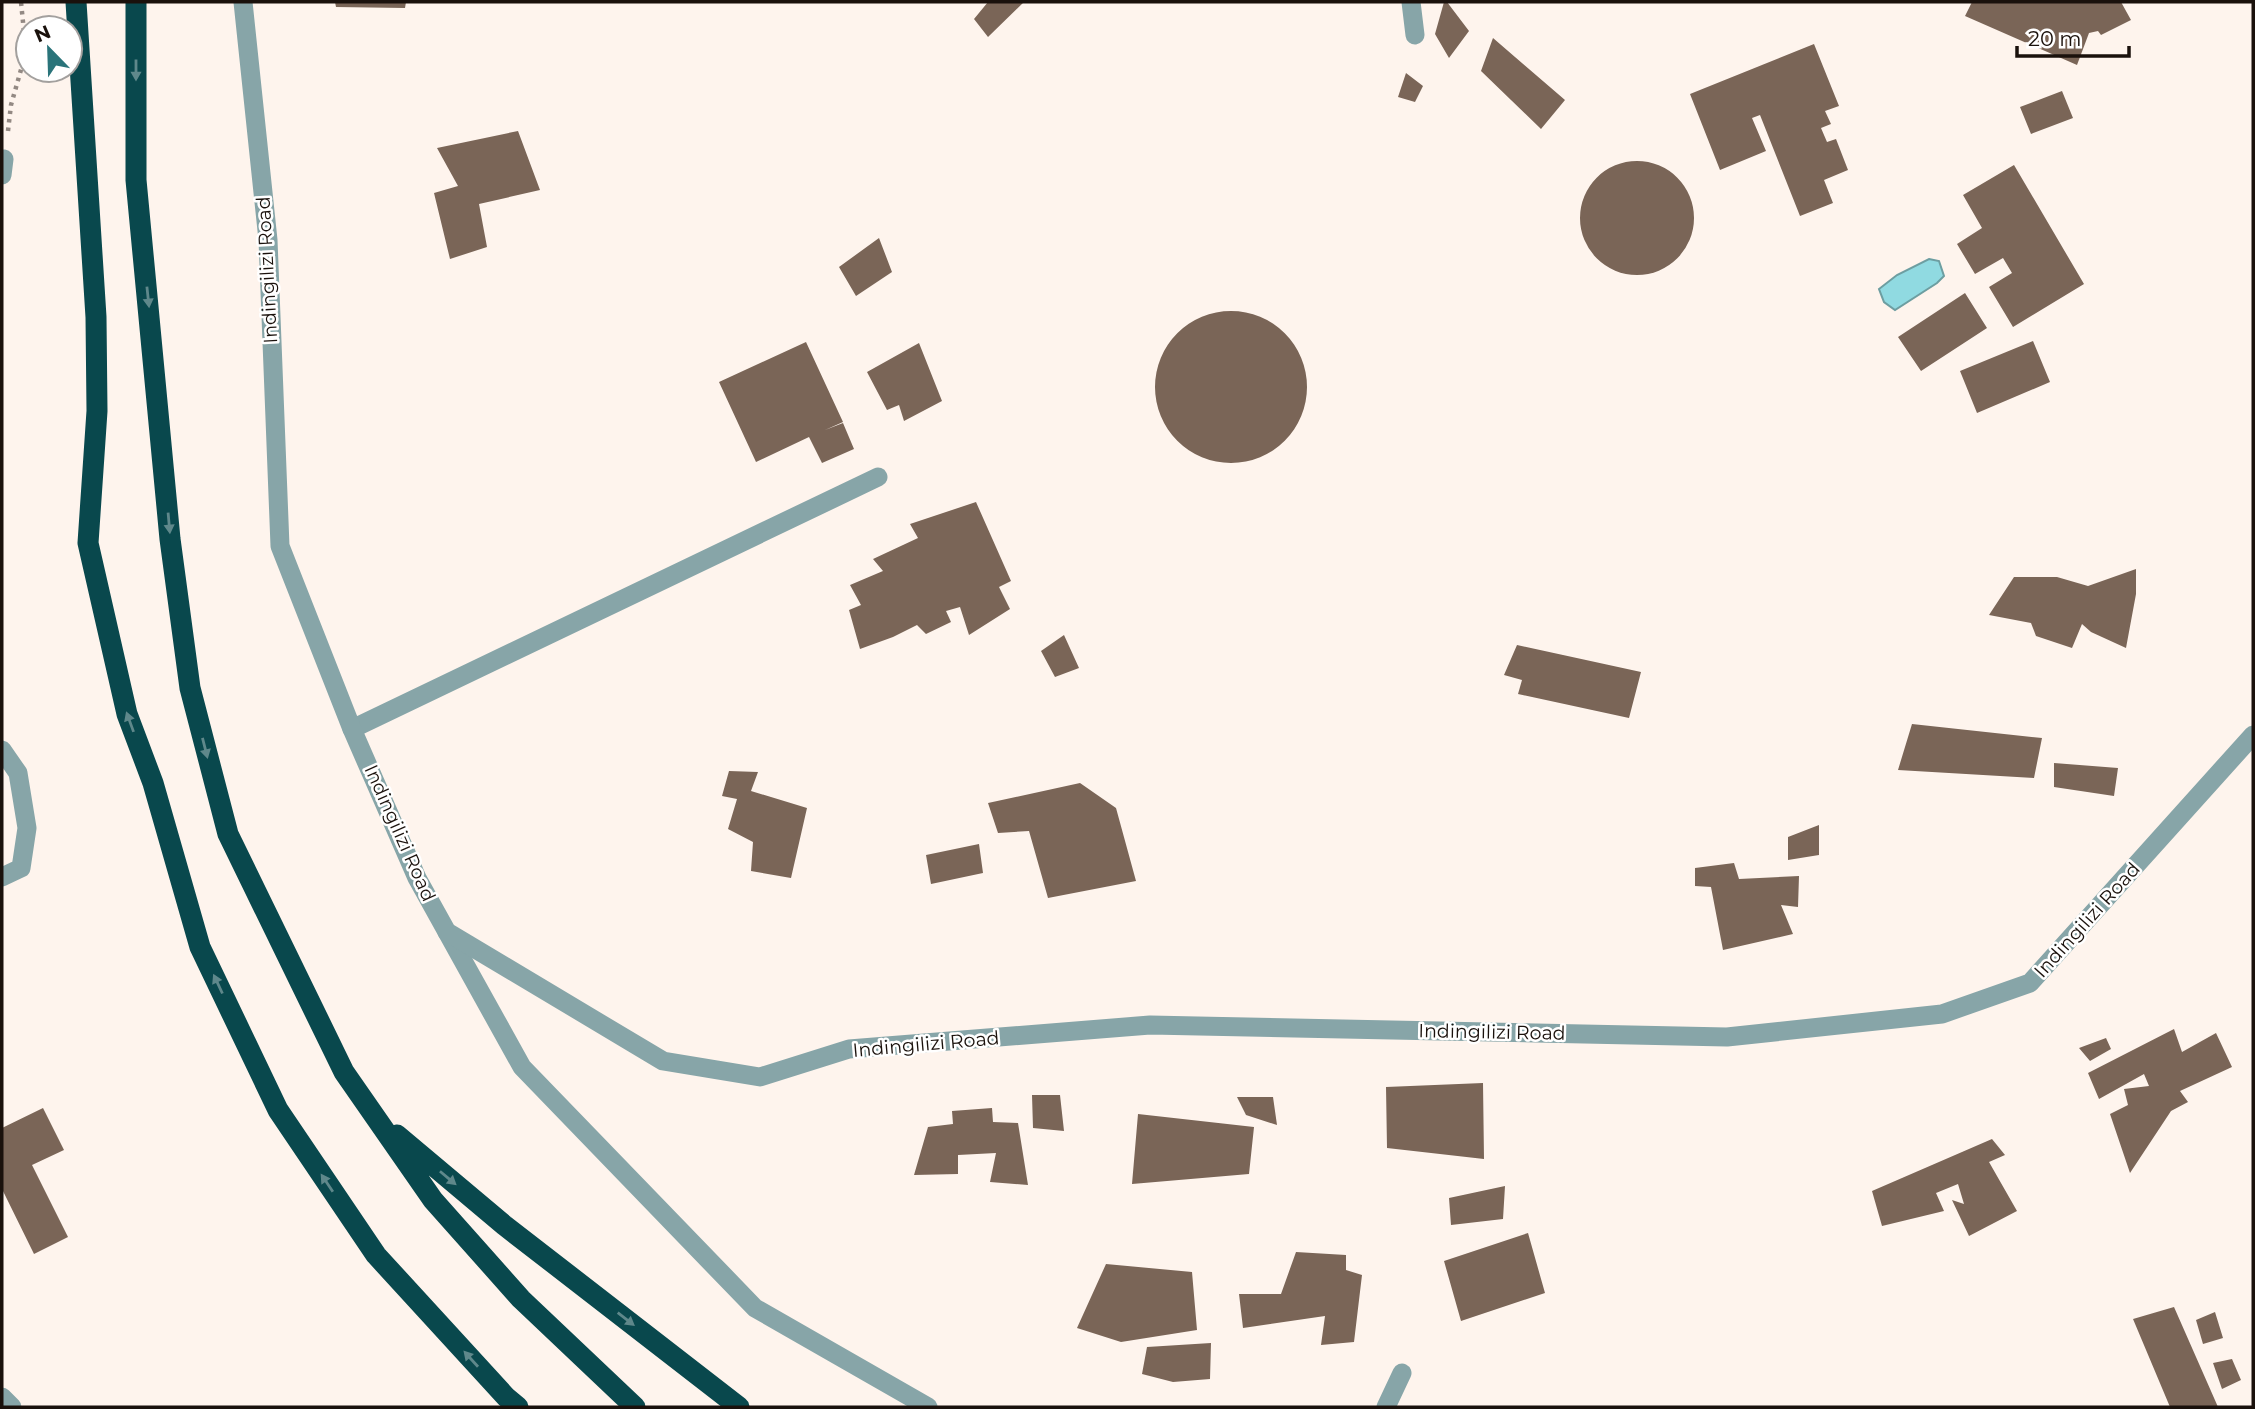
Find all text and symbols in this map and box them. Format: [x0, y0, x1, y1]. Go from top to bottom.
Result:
north arrow [14, 14, 84, 84]
scale bar [2017, 14, 2129, 58]
text: N [31, 20, 54, 47]
text: 20 m [2028, 26, 2082, 51]
one-way arrow [130, 59, 142, 81]
street label: Indingilizi Road [252, 196, 282, 344]
one-way arrow [142, 286, 153, 308]
one-way arrow [164, 513, 175, 535]
one-way arrow [124, 712, 135, 733]
one-way arrow [200, 737, 211, 759]
street label: Indingilizi Road [360, 761, 440, 905]
street label: Indingilizi Road [2029, 858, 2145, 982]
one-way arrow [212, 974, 224, 994]
street label: Indingilizi Road [1418, 1019, 1566, 1045]
street label: Indingilizi Road [852, 1026, 1000, 1062]
one-way arrow [439, 1170, 456, 1185]
one-way arrow [320, 1174, 334, 1192]
one-way arrow [617, 1312, 635, 1326]
one-way arrow [463, 1351, 479, 1368]

